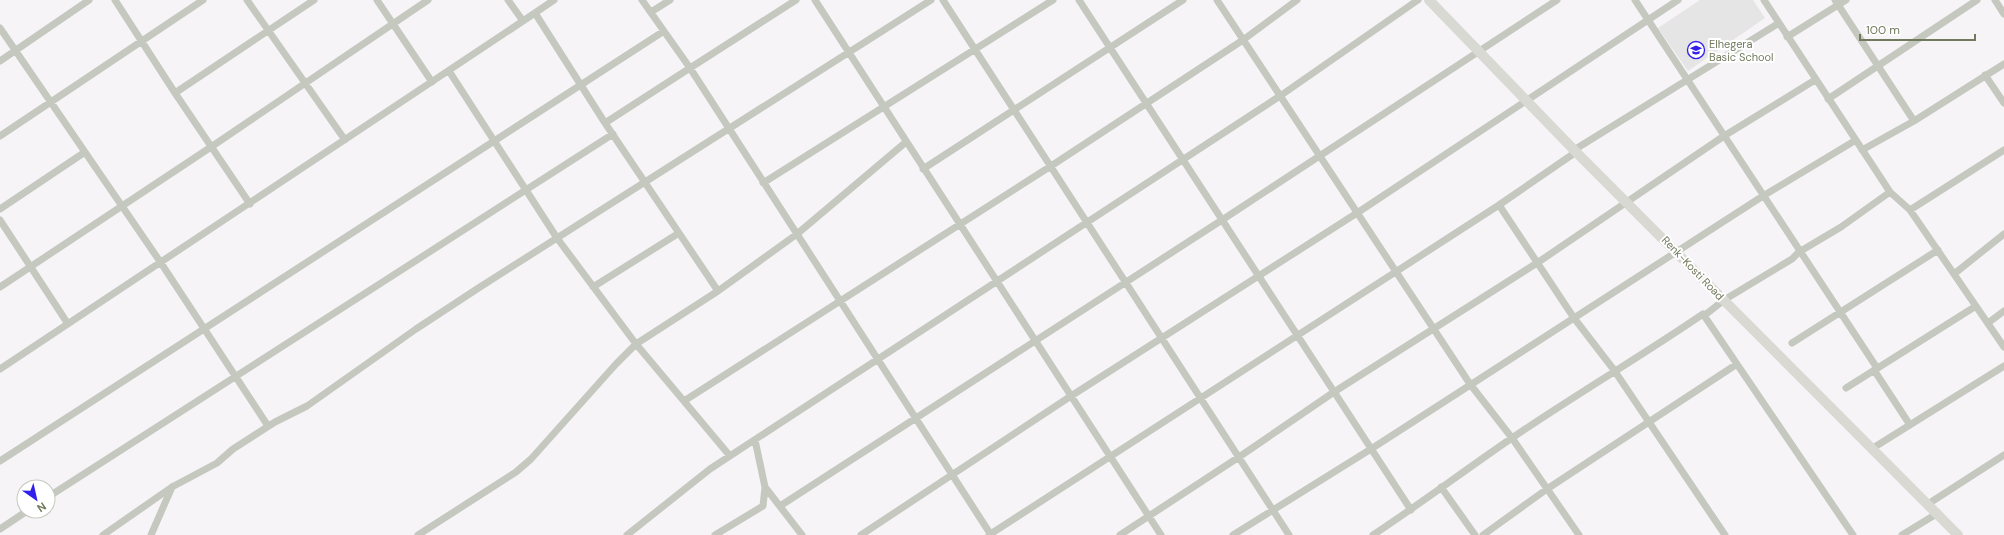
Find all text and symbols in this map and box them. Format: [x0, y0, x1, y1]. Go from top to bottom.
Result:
scale bar [1860, 16, 1975, 42]
text: 100 m [1866, 22, 1900, 38]
place label: Elhegera Basic School [1709, 37, 1774, 64]
school or university icon: Elhegera Basic School [1686, 40, 1706, 60]
street label: Renk-Kosti Road [1659, 233, 1727, 303]
north arrow [16, 479, 56, 519]
text: N [34, 499, 49, 515]

